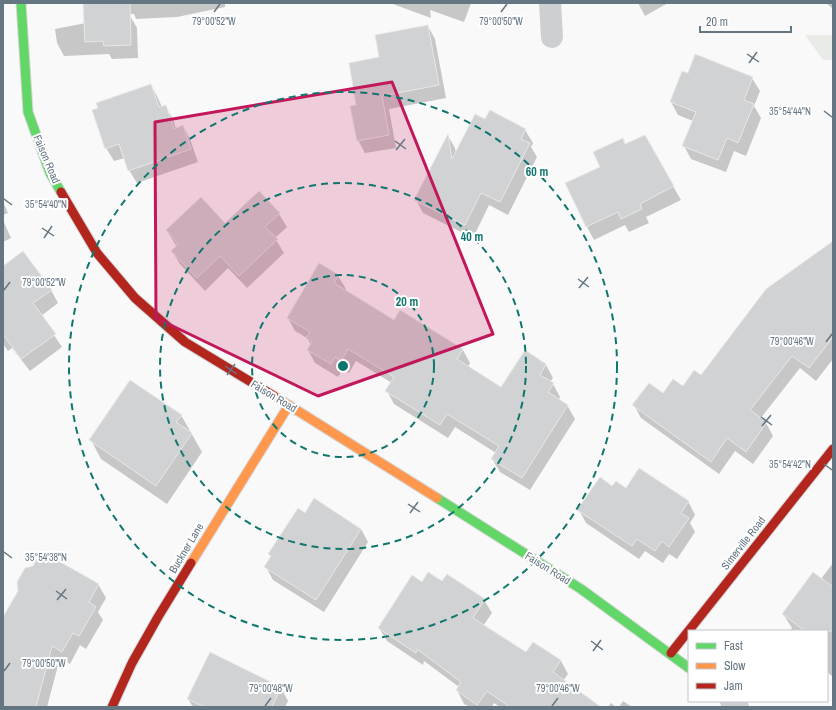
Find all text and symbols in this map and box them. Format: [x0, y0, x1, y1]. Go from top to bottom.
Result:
scale bar [700, 8, 791, 34]
text: 20 m [706, 14, 728, 30]
text: 79°00'52"W [192, 15, 236, 28]
text: 79°00'50"W [479, 15, 523, 28]
text: 35°54'44"N [769, 105, 811, 118]
street label: Faison Road [31, 133, 63, 185]
text: 60 m [526, 164, 548, 180]
text: 35°54'40"N [25, 198, 67, 211]
text: 40 m [461, 229, 483, 245]
text: 79°00'52"W [22, 276, 66, 289]
text: 20 m [396, 294, 418, 310]
text: 79°00'46"W [770, 335, 814, 348]
centre of rings [336, 359, 350, 373]
street label: Faison Road [248, 377, 300, 415]
text: 35°54'42"N [769, 458, 811, 471]
street label: Simerville Road [718, 513, 768, 573]
street label: Buckner Lane [166, 521, 206, 575]
street label: Faison Road [523, 548, 573, 588]
text: 35°54'38"N [25, 551, 67, 564]
legend [688, 630, 828, 702]
text: Fast [724, 638, 743, 654]
text: 79°00'50"W [22, 657, 66, 670]
text: Slow [724, 658, 746, 674]
text: Jam [724, 678, 743, 694]
text: 79°00'48"W [249, 682, 293, 695]
text: 79°00'46"W [536, 682, 580, 695]

